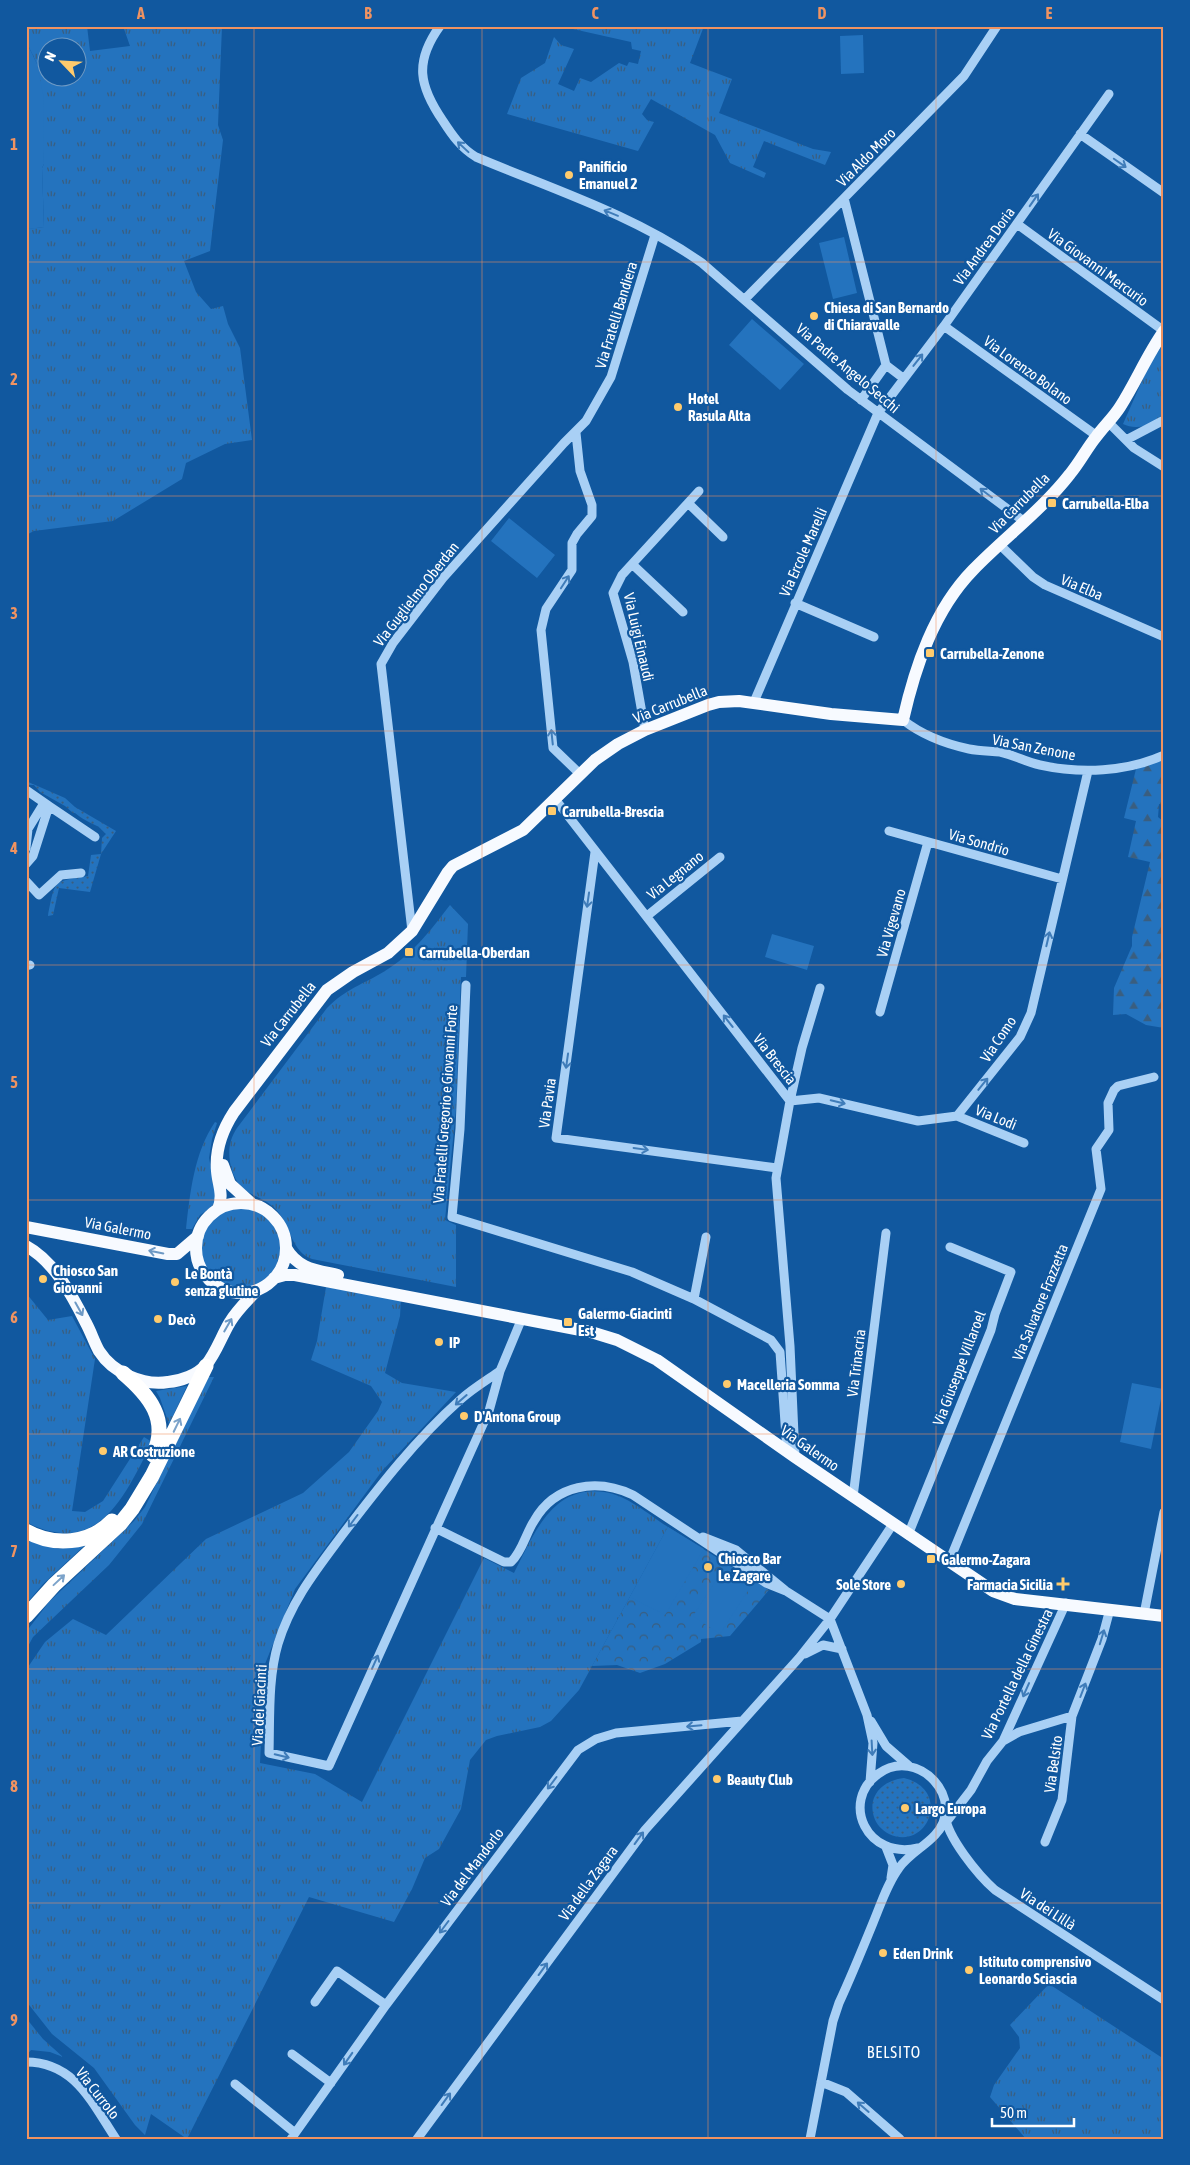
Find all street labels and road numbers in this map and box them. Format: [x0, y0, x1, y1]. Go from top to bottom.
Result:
street label: Via Aldo Moro [833, 124, 899, 190]
street label: Via Andrea Doria [950, 204, 1018, 288]
street label: Via Giovanni Mercurio [1044, 225, 1152, 309]
street label: Via Fratelli Bandiera [592, 259, 640, 371]
street label: Via Padre Angelo Secchi [793, 320, 903, 416]
street label: Via Lorenzo Bolano [981, 332, 1075, 408]
street label: Via Carrubella [985, 469, 1053, 537]
street label: Via Ercole Marelli [776, 505, 830, 599]
street label: Via Guglielmo Oberdan [370, 538, 462, 650]
street label: Via Elba [1058, 571, 1106, 603]
street label: Via Luigi Einaudi [621, 591, 657, 683]
street label: Via Carrubella [630, 681, 710, 727]
street label: Via San Zenone [991, 731, 1077, 763]
street label: Via Sondrio [947, 825, 1011, 859]
street label: Via Legnano [643, 847, 707, 903]
street label: Via Vigevano [873, 887, 909, 959]
street label: Via Carrubella [257, 978, 319, 1050]
street label: Via Fratelli Gregorio e Giovanni Forte [430, 1004, 460, 1204]
street label: Via Como [977, 1013, 1019, 1065]
street label: Via Brescia [750, 1030, 800, 1088]
street label: Via Pavia [535, 1077, 559, 1129]
street label: Via Lodi [973, 1101, 1019, 1133]
street label: Via Galermo [83, 1213, 153, 1243]
street label: Via Salvatore Frazzetta [1009, 1241, 1071, 1363]
street label: Via Giuseppe Villaroel [929, 1308, 989, 1428]
street label: Via Trinacria [843, 1328, 869, 1398]
street label: Via Galermo [777, 1422, 843, 1474]
street label: Via Portella della Ginestra [978, 1606, 1056, 1742]
street label: Via dei Giacinti [248, 1664, 270, 1746]
street label: Via Belsito [1041, 1734, 1065, 1794]
street label: Via del Mandorlo [437, 1825, 507, 1909]
street label: Via della Zagara [555, 1842, 621, 1924]
street label: Via dei Lillà [1017, 1885, 1079, 1933]
street label: Via Currolo [73, 2064, 123, 2122]

